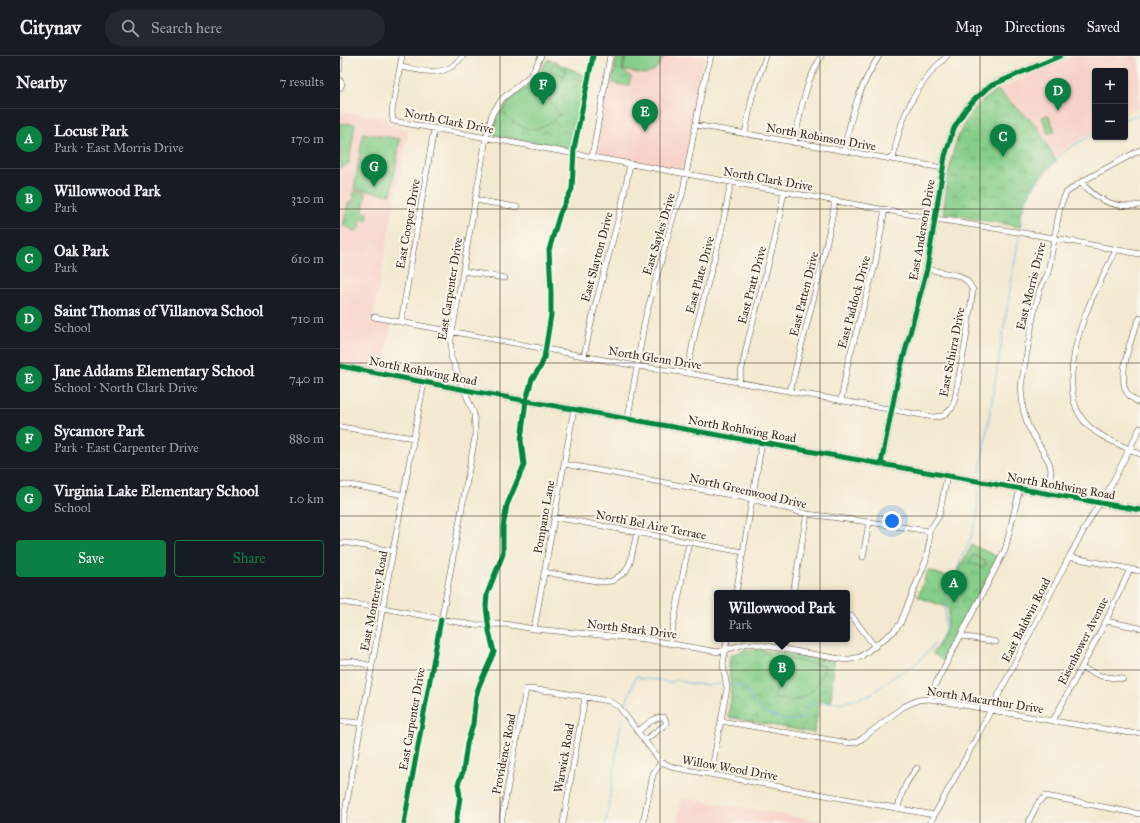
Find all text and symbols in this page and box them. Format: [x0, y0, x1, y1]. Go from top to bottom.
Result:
search box [105, 10, 385, 46]
text: Citynav [20, 16, 81, 39]
icon: search [119, 17, 141, 39]
text: Search here [151, 19, 222, 37]
text: Map [955, 19, 982, 36]
text: Directions [1004, 19, 1065, 36]
text: Saved [1087, 19, 1120, 36]
map controls [1092, 68, 1128, 140]
button: + [1092, 68, 1128, 104]
text: Nearby [16, 72, 67, 93]
pin: F [530, 72, 556, 105]
text: 7 results [280, 74, 324, 90]
pin: D [1045, 78, 1071, 111]
pin: E [632, 99, 658, 132]
button: − [1092, 104, 1128, 140]
street label: North Clark Drive [403, 105, 495, 137]
street label: North Robinson Drive [765, 120, 877, 154]
text: Locust Park [54, 122, 128, 140]
pin: C [990, 124, 1016, 157]
text: A [25, 131, 33, 147]
text: 170 m [291, 131, 324, 147]
text: Park · East Morris Drive [54, 140, 184, 156]
pin: G [361, 154, 387, 187]
street label: North Clark Drive [722, 164, 814, 194]
street label: East Cooper Drive [393, 178, 423, 270]
street label: East Anderson Drive [906, 178, 938, 282]
text: Willowwood Park [54, 182, 161, 200]
text: B [25, 191, 33, 207]
text: 320 m [291, 191, 324, 207]
street label: East Sayles Drive [640, 191, 678, 277]
text: Park [54, 200, 78, 216]
street label: East Slayton Drive [578, 210, 616, 304]
street label: East Plate Drive [683, 235, 717, 315]
street label: East Carpenter Drive [435, 236, 465, 342]
street label: East Morris Drive [1013, 241, 1049, 331]
text: Oak Park [54, 242, 109, 260]
street label: East Pratt Drive [735, 245, 769, 325]
street label: East Patten Drive [787, 250, 821, 338]
text: C [25, 251, 33, 267]
text: 610 m [291, 251, 324, 267]
street label: East Paddock Drive [835, 254, 873, 350]
text: Park [54, 260, 78, 276]
text: Saint Thomas of Villanova School [54, 302, 263, 320]
street label: East Schirra Drive [936, 306, 968, 398]
text: D [24, 311, 34, 327]
text: 710 m [291, 311, 324, 327]
text: School [54, 320, 91, 336]
street label: North Glenn Drive [607, 344, 703, 372]
street label: North Rohlwing Road [368, 354, 478, 389]
text: Jane Addams Elementary School [54, 362, 254, 380]
text: E [24, 371, 34, 387]
text: 740 m [289, 371, 324, 387]
text: School · North Clark Drive [54, 380, 198, 396]
street label: North Rohlwing Road [687, 413, 797, 446]
text: Sycamore Park [54, 422, 144, 440]
text: F [25, 431, 33, 447]
text: 880 m [289, 431, 324, 447]
text: Park · East Carpenter Drive [54, 440, 199, 456]
street label: North Rohlwing Road [1006, 470, 1116, 503]
street label: North Greenwood Drive [688, 471, 808, 511]
street label: Pompano Lane [531, 479, 557, 555]
text: Virginia Lake Elementary School [54, 482, 259, 500]
text: G [24, 491, 34, 507]
text: 1.0 km [289, 491, 324, 507]
text: School [54, 500, 91, 516]
street label: North Bel Aire Terrace [594, 507, 708, 543]
your location [882, 511, 902, 531]
button: Save [16, 540, 166, 577]
button: Share [174, 540, 324, 577]
street label: East Monterey Road [357, 550, 391, 652]
pin: A [941, 570, 967, 603]
street label: East Baldwin Road [999, 575, 1053, 665]
popup [714, 590, 850, 642]
street label: Eisenhower Avenue [1055, 595, 1111, 687]
text: Willowwood Park [729, 599, 835, 617]
street label: North Stark Drive [586, 617, 678, 641]
text: Park [729, 617, 752, 633]
pin: B [769, 655, 795, 688]
street label: East Carpenter Drive [396, 667, 428, 771]
street label: North Macarthur Drive [926, 684, 1044, 716]
street label: Providence Road [489, 712, 519, 796]
street label: Warwick Road [551, 722, 577, 794]
street label: Willow Wood Drive [681, 753, 779, 783]

